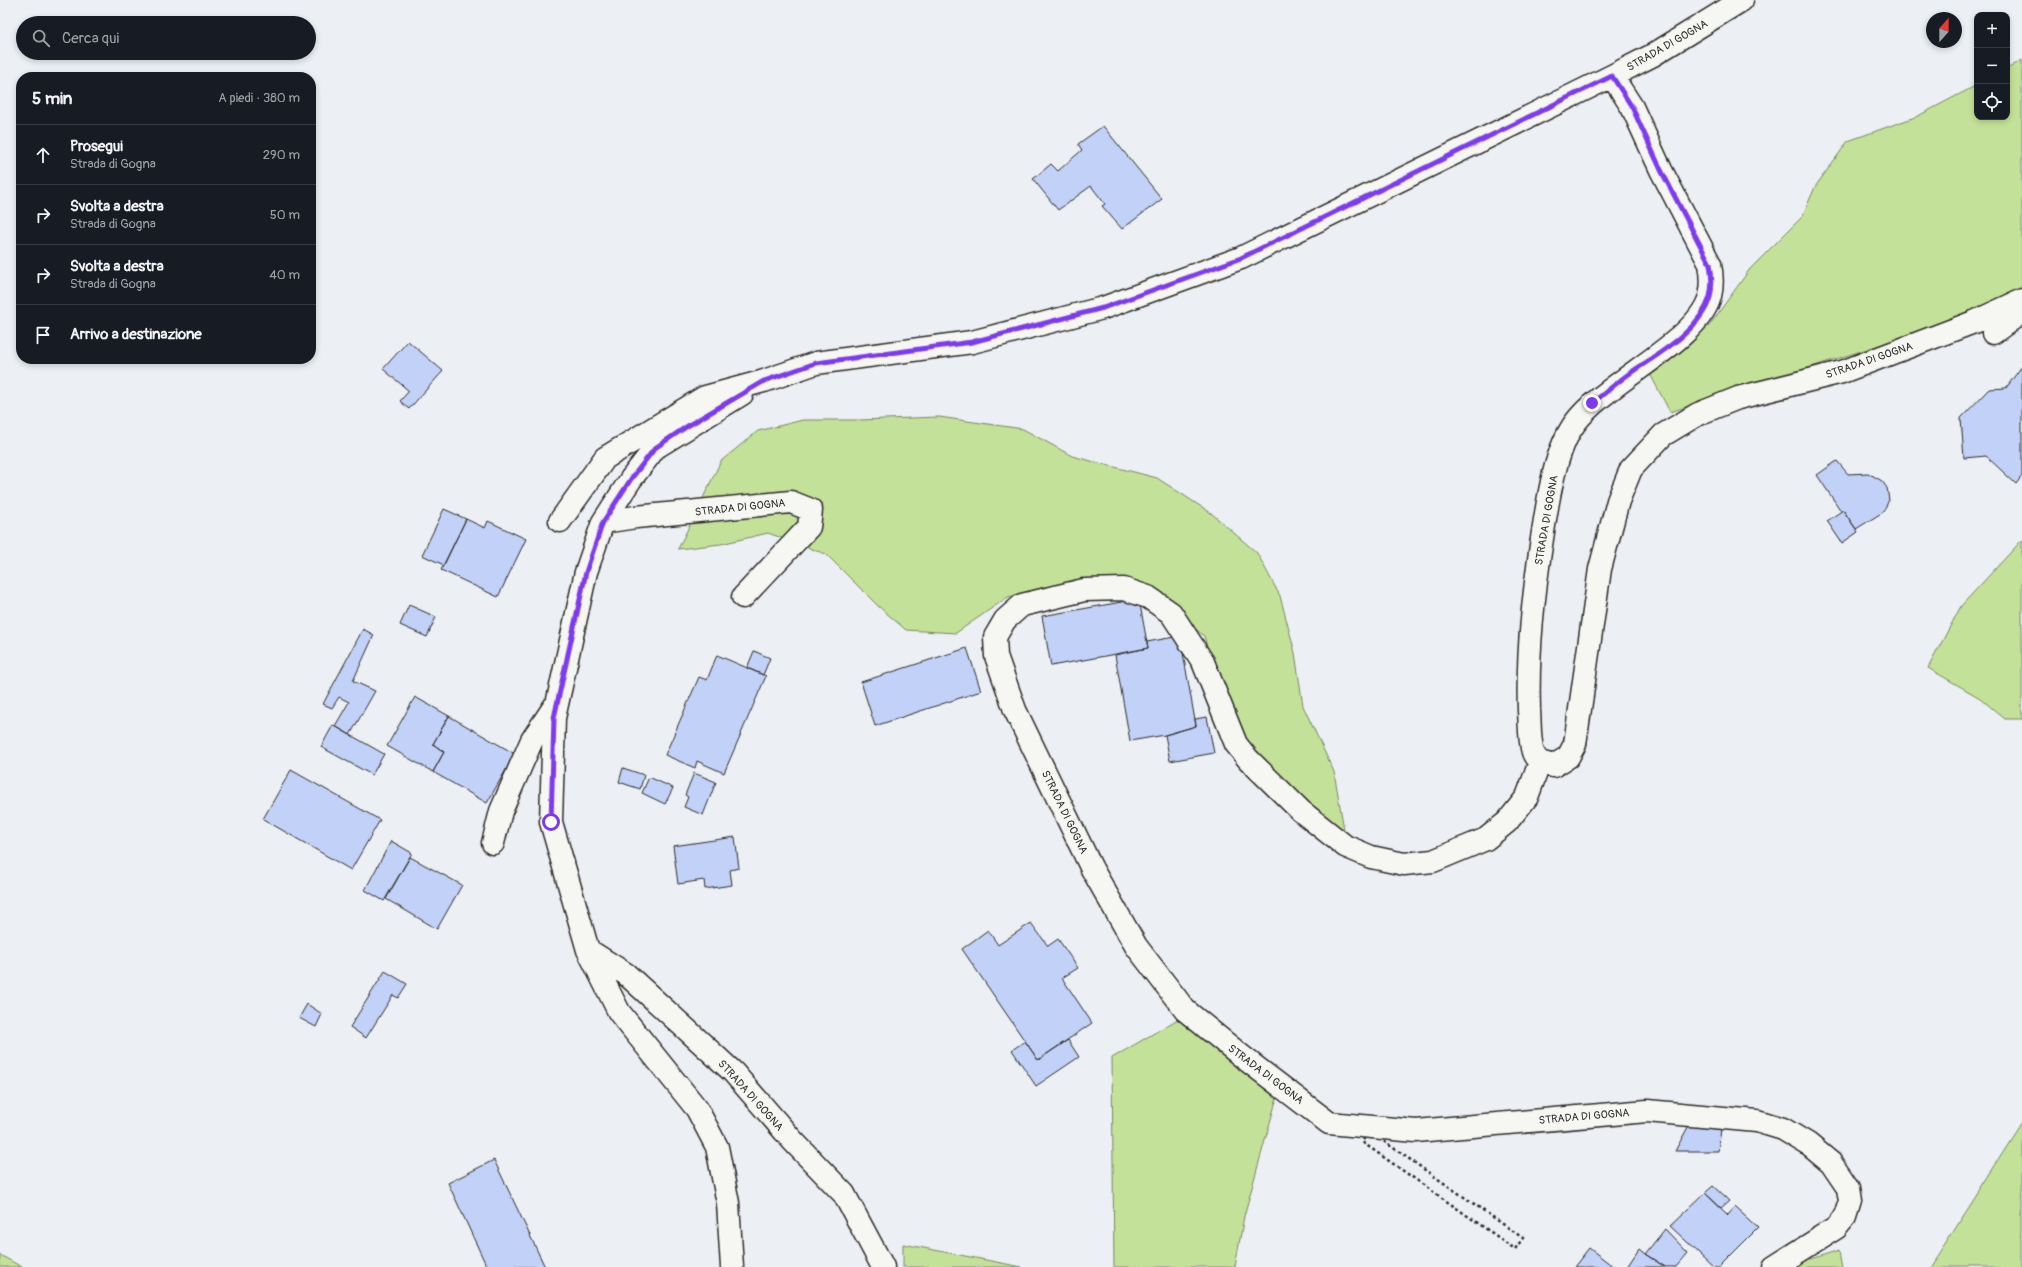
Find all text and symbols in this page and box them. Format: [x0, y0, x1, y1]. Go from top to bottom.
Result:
north arrow [1926, 12, 1962, 48]
map controls [1974, 12, 2010, 120]
button: + [1974, 12, 2010, 48]
search box [16, 16, 316, 60]
street label: STRADA DI GOGNA [1625, 17, 1710, 74]
icon: search [30, 27, 52, 49]
text: Cerca qui [62, 29, 119, 48]
button: − [1974, 48, 2010, 84]
button: locate [1974, 84, 2010, 120]
text: 5 min [32, 88, 72, 109]
text: A piedi · 380 m [218, 90, 300, 106]
text: Prosegui [70, 137, 123, 156]
icon: ahead [32, 144, 54, 166]
text: 290 m [263, 147, 300, 163]
text: Strada di Gogna [70, 156, 156, 172]
text: Svolta a destra [70, 197, 164, 216]
icon: right [32, 204, 54, 226]
text: 50 m [270, 207, 300, 223]
text: Strada di Gogna [70, 216, 156, 232]
text: Svolta a destra [70, 257, 164, 276]
icon: right [32, 264, 54, 286]
text: 40 m [269, 267, 300, 283]
text: Strada di Gogna [70, 276, 156, 292]
icon: arrive [32, 324, 54, 346]
text: Arrivo a destinazione [70, 325, 202, 344]
street label: STRADA DI GOGNA [1824, 340, 1914, 381]
route end [1583, 394, 1601, 412]
street label: STRADA DI GOGNA [1532, 474, 1561, 566]
street label: STRADA DI GOGNA [694, 496, 786, 519]
street label: STRADA DI GOGNA [1039, 768, 1090, 856]
route start [542, 813, 560, 831]
street label: STRADA DI GOGNA [1225, 1042, 1306, 1107]
street label: STRADA DI GOGNA [715, 1057, 786, 1133]
street label: STRADA DI GOGNA [1538, 1106, 1630, 1127]

